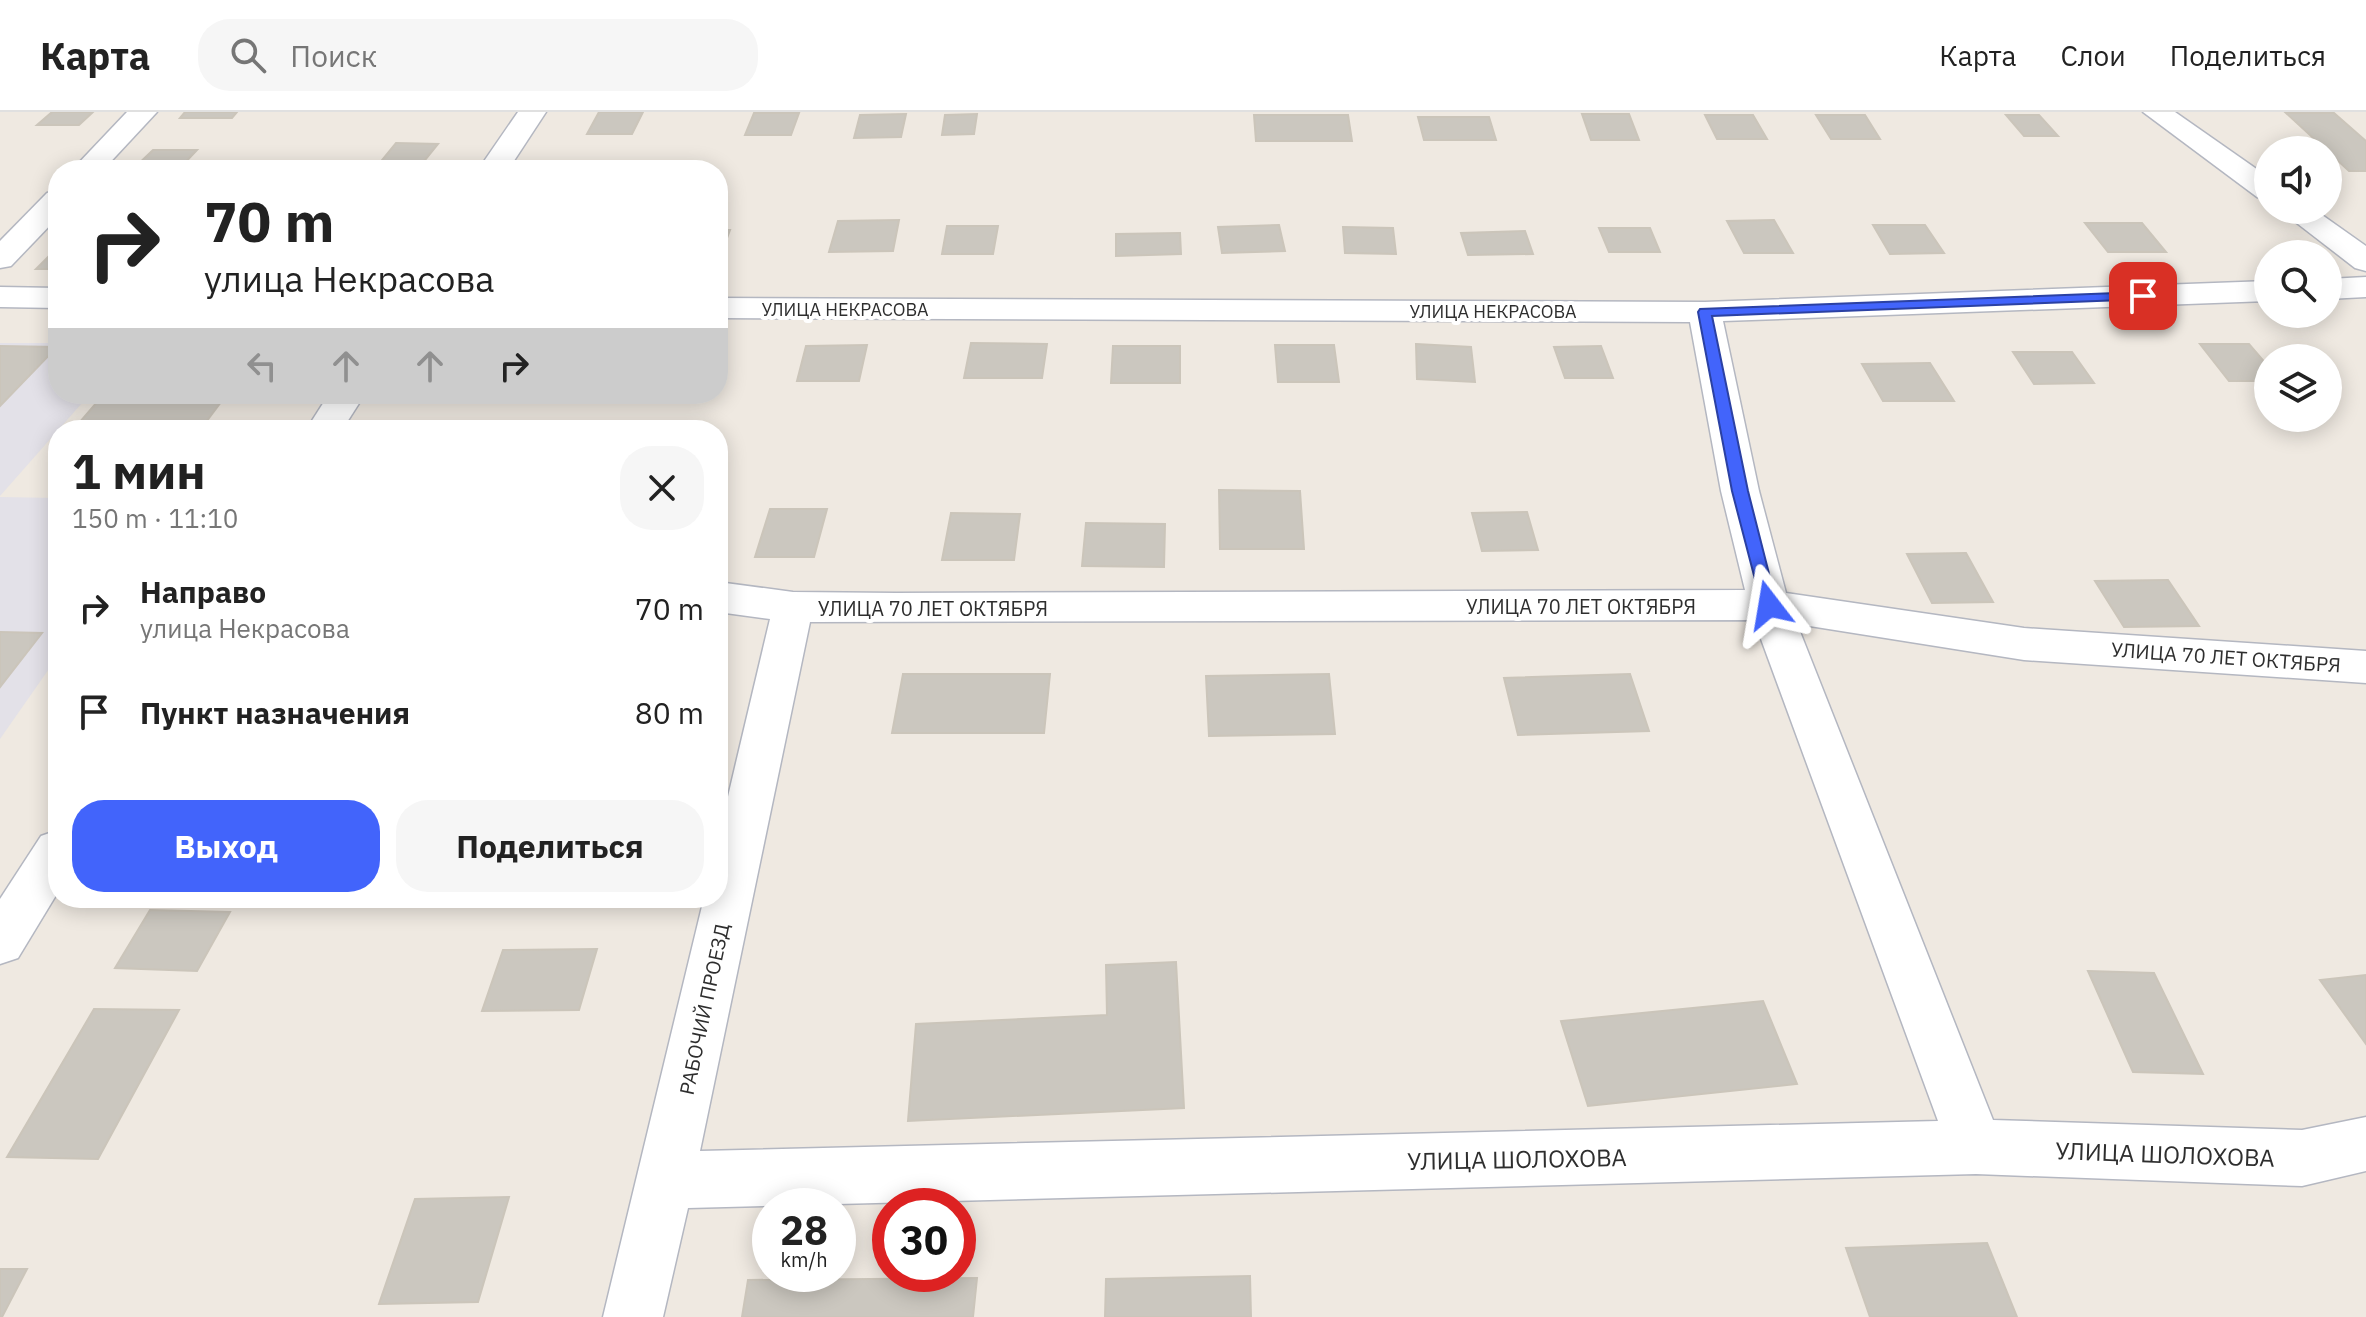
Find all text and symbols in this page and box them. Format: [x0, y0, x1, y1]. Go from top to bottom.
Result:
search box [198, 19, 758, 91]
text: Карта [40, 31, 150, 80]
icon: search [226, 33, 270, 77]
text: Поиск [290, 36, 377, 75]
text: Карта [1939, 37, 2016, 74]
text: Слои [2060, 37, 2126, 74]
text: Поделиться [2170, 37, 2326, 74]
map controls [2254, 136, 2342, 432]
button: sound [2254, 136, 2342, 224]
text: 70 m [204, 185, 334, 257]
icon: right [72, 192, 176, 296]
button: search [2254, 240, 2342, 328]
text: улица Некрасова [204, 255, 495, 302]
pin [2109, 262, 2177, 330]
icon: arrive [2121, 274, 2165, 318]
street label: УЛИЦА НЕКРАСОВА [761, 298, 929, 321]
street label: УЛИЦА НЕКРАСОВА [1409, 300, 1577, 323]
icon: left [240, 344, 284, 388]
icon: ahead [324, 344, 368, 388]
icon: ahead [408, 344, 452, 388]
icon: right [492, 344, 536, 388]
button: layers [2254, 344, 2342, 432]
text: 1 мин [72, 440, 206, 502]
button: close [620, 446, 704, 530]
text: 150 m · 11:10 [72, 501, 238, 535]
position arrow [1727, 563, 1811, 647]
text: Направо [140, 572, 266, 611]
icon: right [72, 586, 116, 630]
text: 70 m [635, 589, 704, 628]
street label: УЛИЦА 70 ЛЕТ ОКТЯБРЯ [1466, 593, 1696, 620]
street label: УЛИЦА 70 ЛЕТ ОКТЯБРЯ [818, 595, 1048, 622]
text: улица Некрасова [140, 611, 350, 645]
street label: УЛИЦА 70 ЛЕТ ОКТЯБРЯ [2110, 635, 2342, 679]
icon: arrive [72, 690, 116, 734]
text: Пункт назначения [140, 693, 410, 732]
text: 80 m [635, 693, 704, 732]
button: Выход [72, 800, 380, 892]
button: Поделиться [396, 800, 704, 892]
street label: РАБОЧИЙ ПРОЕЗД [673, 921, 735, 1097]
street label: УЛИЦА ШОЛОХОВА [2055, 1134, 2275, 1174]
street label: УЛИЦА ШОЛОХОВА [1407, 1141, 1627, 1177]
speed limit sign: 30 [872, 1188, 976, 1292]
text: 28 [780, 1204, 828, 1256]
text: km/h [780, 1246, 828, 1273]

